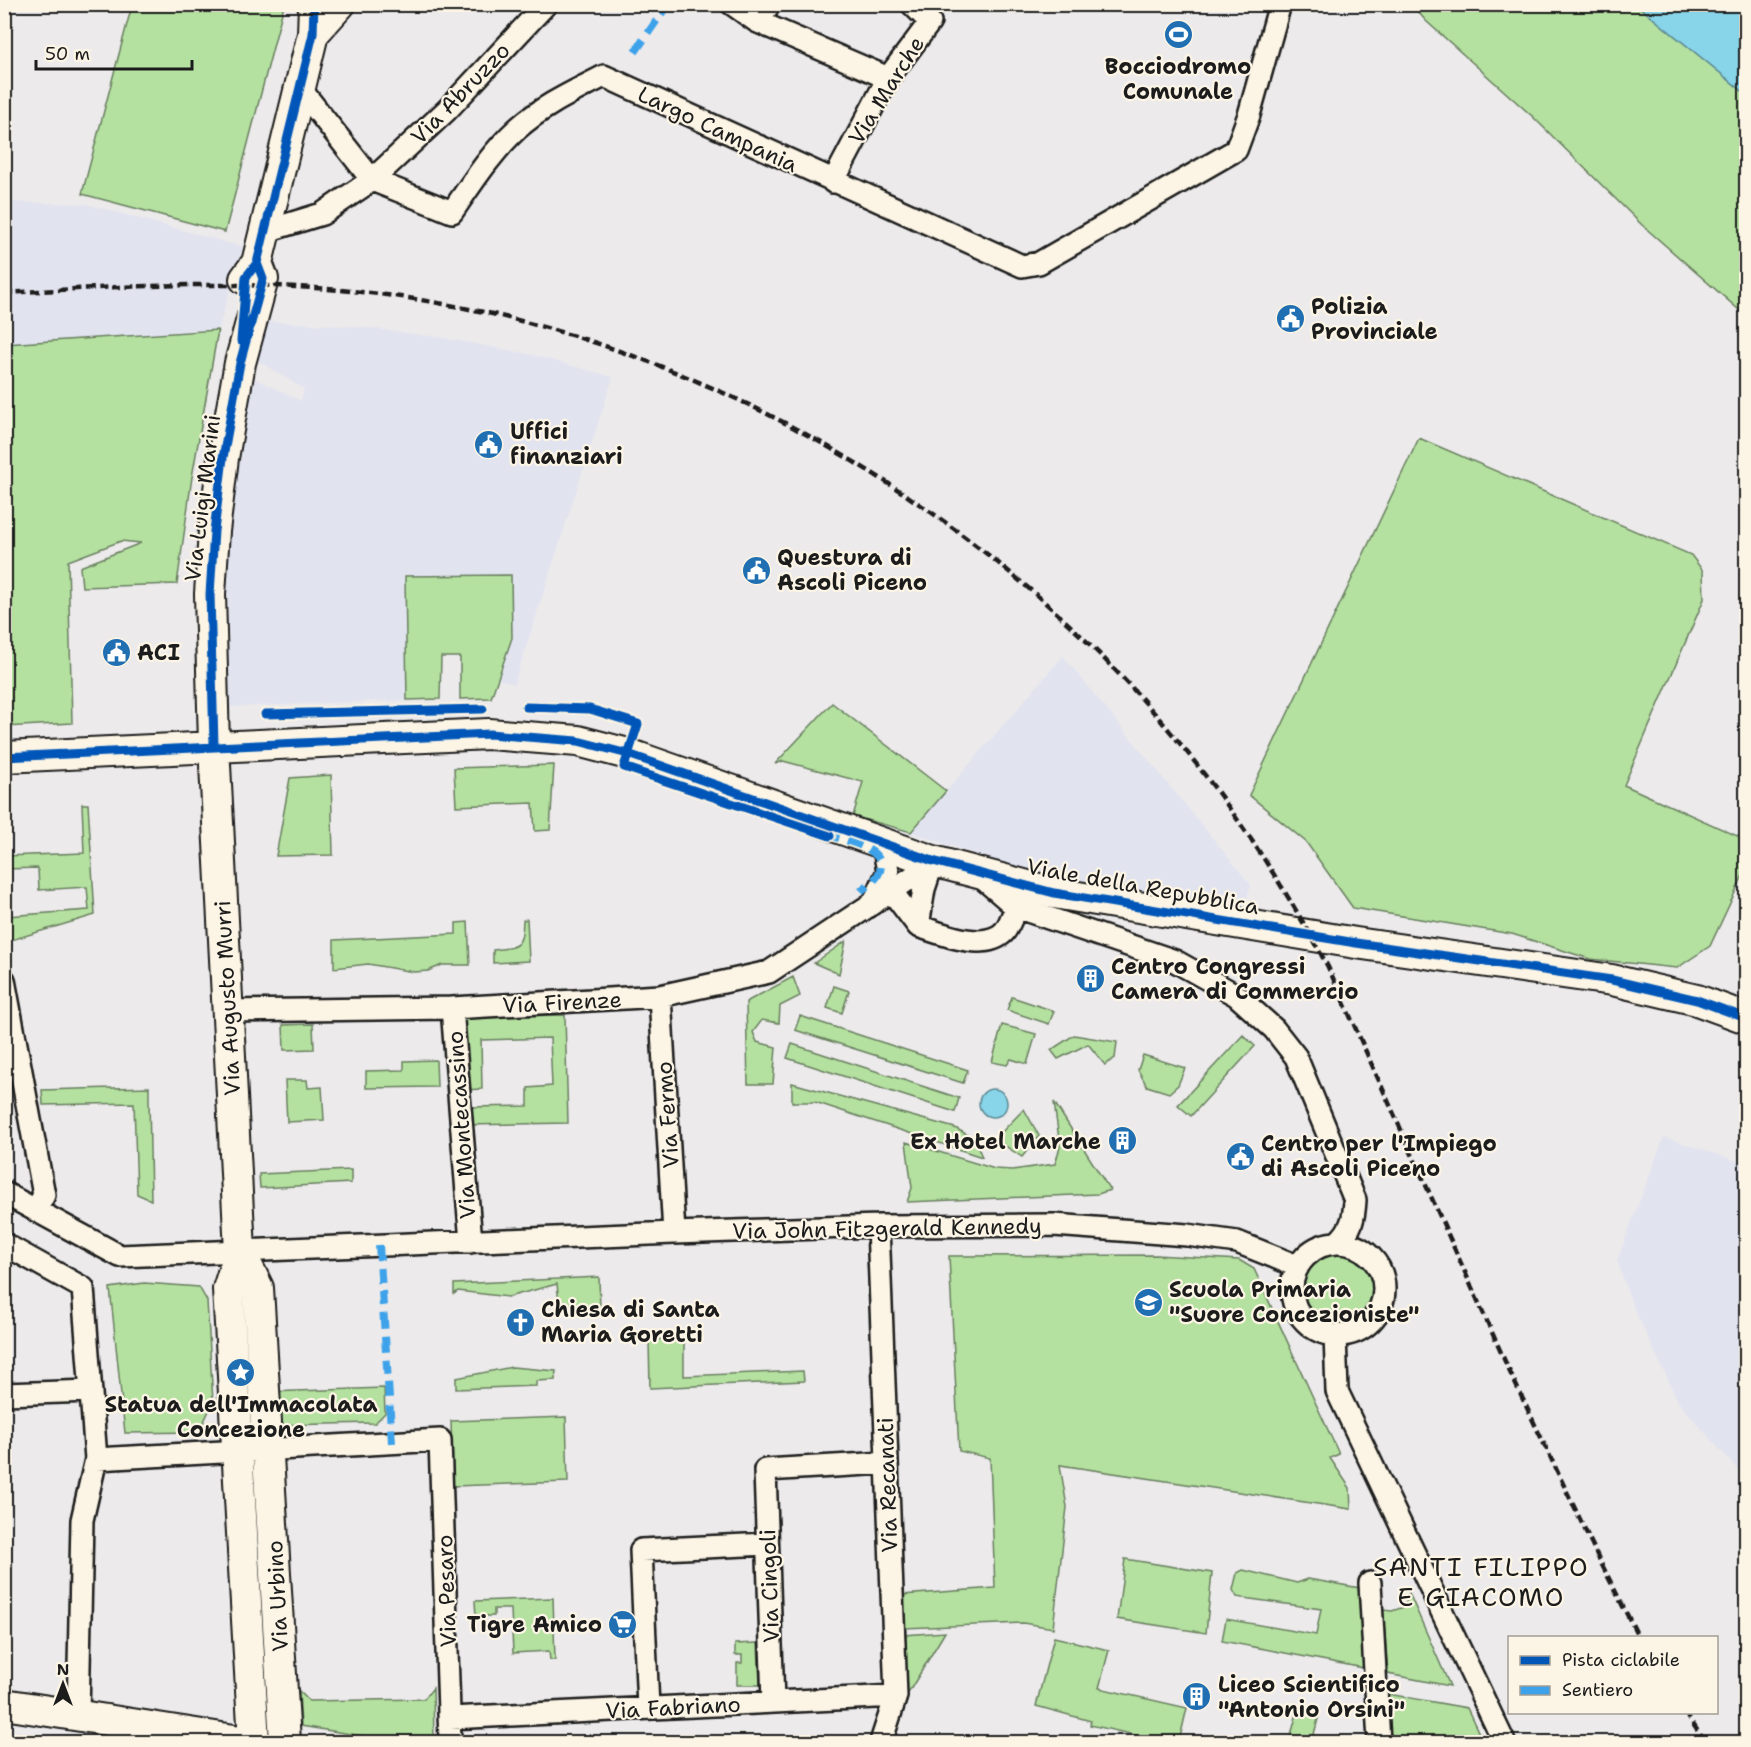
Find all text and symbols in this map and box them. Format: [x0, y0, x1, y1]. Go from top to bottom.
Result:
sports icon: Bocciodromo Comunale [1162, 18, 1194, 50]
street label: Via Marche [842, 31, 931, 150]
scale bar [36, 33, 192, 71]
street label: Via Abruzzo [404, 36, 516, 151]
text: 50 m [45, 42, 90, 66]
place label: Bocciodromo Comunale [1105, 52, 1251, 106]
street label: Largo Campania [633, 80, 803, 179]
place label: Polizia Provinciale [1311, 292, 1438, 346]
public building icon: Polizia Provinciale [1274, 303, 1306, 335]
street label: Via Luigi Marini [178, 413, 227, 583]
place label: Uffici finanziari [510, 417, 623, 471]
public building icon: Uffici finanziari [473, 428, 505, 460]
place label: Questura di Ascoli Piceno [777, 543, 927, 597]
public building icon: Questura di Ascoli Piceno [740, 554, 772, 586]
public building icon: ACI [100, 636, 132, 668]
place label: ACI [137, 638, 180, 667]
street label: Viale della Repubblica [1024, 852, 1262, 921]
street label: Via Augusto Murri [208, 900, 247, 1096]
place label: Centro Congressi Camera di Commercio [1111, 952, 1358, 1006]
building icon: Centro Congressi Camera di Commercio [1074, 963, 1106, 995]
street label: Via Firenze [502, 985, 622, 1020]
street label: Via Montecassino [440, 1030, 483, 1220]
street label: Via Fermo [649, 1061, 686, 1169]
building icon: Ex Hotel Marche [1106, 1125, 1138, 1157]
place label: Ex Hotel Marche [910, 1127, 1101, 1156]
place label: Centro per l'Impiego di Ascoli Piceno [1261, 1129, 1497, 1183]
public building icon: Centro per l'Impiego di Ascoli Piceno [1224, 1140, 1256, 1172]
street label: Via John Fitzgerald Kennedy [732, 1211, 1042, 1246]
place label: Scuola Primaria "Suore Concezioniste" [1169, 1275, 1420, 1329]
school or university icon: Scuola Primaria "Suore Concezioniste" [1132, 1286, 1164, 1318]
place label: Chiesa di Santa Maria Goretti [541, 1295, 720, 1349]
church icon: Chiesa di Santa Maria Goretti [504, 1306, 536, 1338]
place icon: Statua dell'Immacolata Concezione [225, 1356, 257, 1388]
place label: Statua dell'Immacolata Concezione [104, 1390, 378, 1444]
street label: Via Recanati [871, 1417, 904, 1553]
street label: Via Cingoli [753, 1529, 786, 1643]
street label: Via Pesaro [430, 1534, 463, 1648]
street label: Via Urbino [260, 1540, 295, 1652]
district label: SANTI FILIPPO E GIACOMO [1373, 1549, 1589, 1614]
supermarket icon: Tigre Amico [607, 1608, 639, 1640]
place label: Tigre Amico [467, 1610, 602, 1639]
legend [1508, 1636, 1718, 1714]
text: Pista ciclabile [1562, 1648, 1680, 1672]
north arrow [33, 1654, 93, 1714]
text: N [57, 1659, 69, 1680]
place label: Liceo Scientifico "Antonio Orsini" [1218, 1670, 1405, 1724]
text: Sentiero [1562, 1678, 1633, 1702]
building icon: Liceo Scientifico "Antonio Orsini" [1181, 1681, 1213, 1713]
street label: Via Fabriano [605, 1689, 741, 1726]

